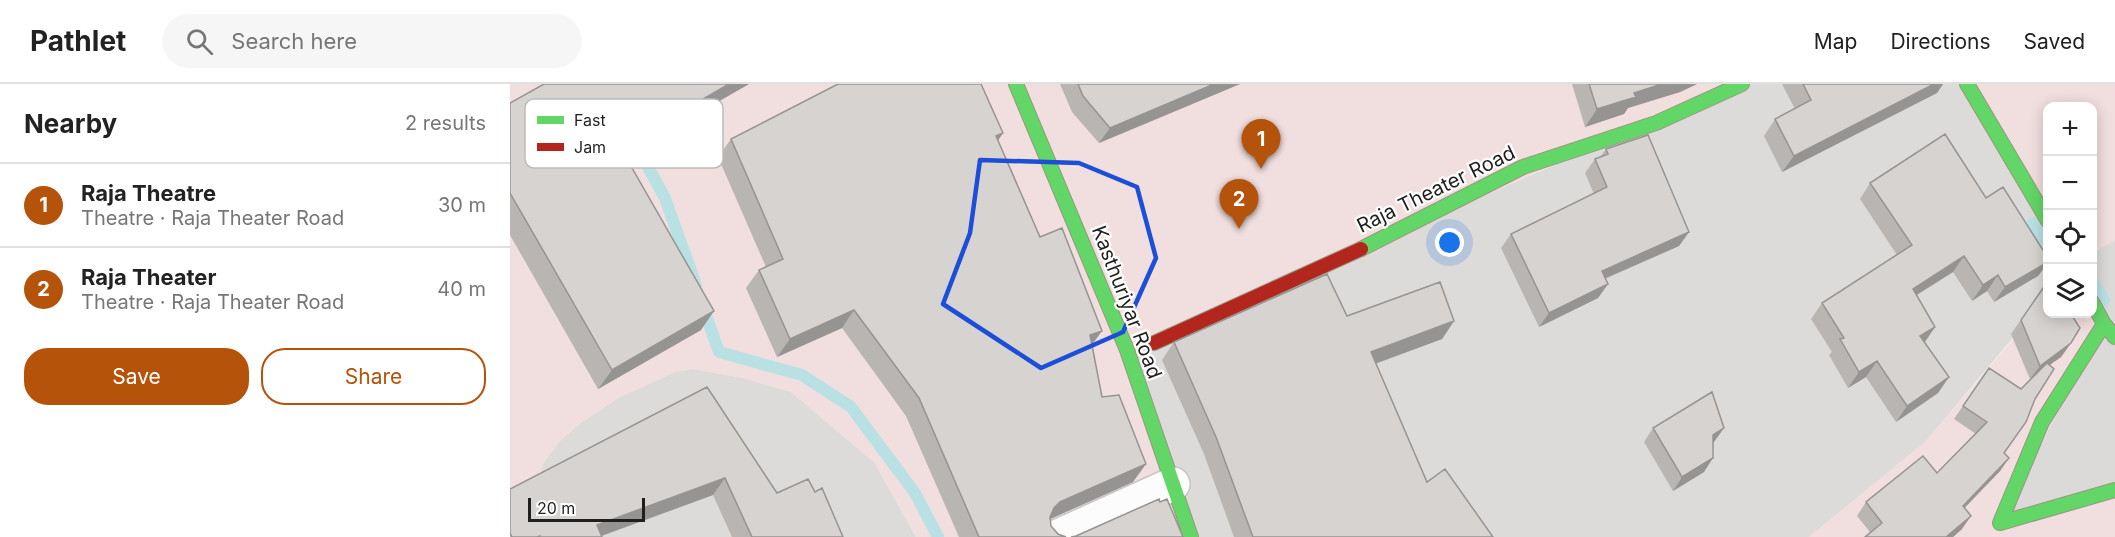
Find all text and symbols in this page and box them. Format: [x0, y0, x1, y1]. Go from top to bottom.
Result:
search box [162, 14, 582, 68]
text: Pathlet [30, 24, 126, 58]
icon: search [183, 25, 216, 58]
text: Search here [231, 28, 357, 54]
text: Map [1814, 29, 1857, 54]
text: Directions [1890, 29, 1991, 54]
text: Saved [2024, 29, 2085, 54]
legend [525, 99, 723, 168]
map controls [2043, 102, 2097, 318]
button: + [2043, 102, 2097, 156]
text: Nearby [24, 108, 117, 139]
text: Fast [574, 110, 606, 130]
text: 2 results [405, 111, 486, 135]
pin: 1 [1242, 120, 1281, 169]
text: Jam [574, 137, 606, 157]
street label: Raja Theater Road [1353, 140, 1519, 238]
button: − [2043, 156, 2097, 210]
text: Raja Theatre [81, 180, 216, 206]
pin: 2 [1220, 180, 1258, 229]
text: 1 [39, 193, 48, 217]
text: 30 m [438, 193, 486, 217]
text: Theatre · Raja Theater Road [81, 206, 344, 230]
button: locate [2043, 210, 2097, 264]
street label: Kasthuriyar Road [1087, 222, 1167, 382]
your location [1435, 228, 1464, 257]
text: Raja Theater [81, 264, 216, 290]
button: layers [2043, 264, 2097, 318]
text: 2 [37, 277, 50, 301]
text: 40 m [437, 277, 486, 301]
text: Theatre · Raja Theater Road [81, 290, 344, 314]
button: Save [24, 348, 249, 405]
button: Share [261, 348, 486, 405]
scale bar [528, 495, 645, 522]
text: 20 m [537, 498, 575, 518]

